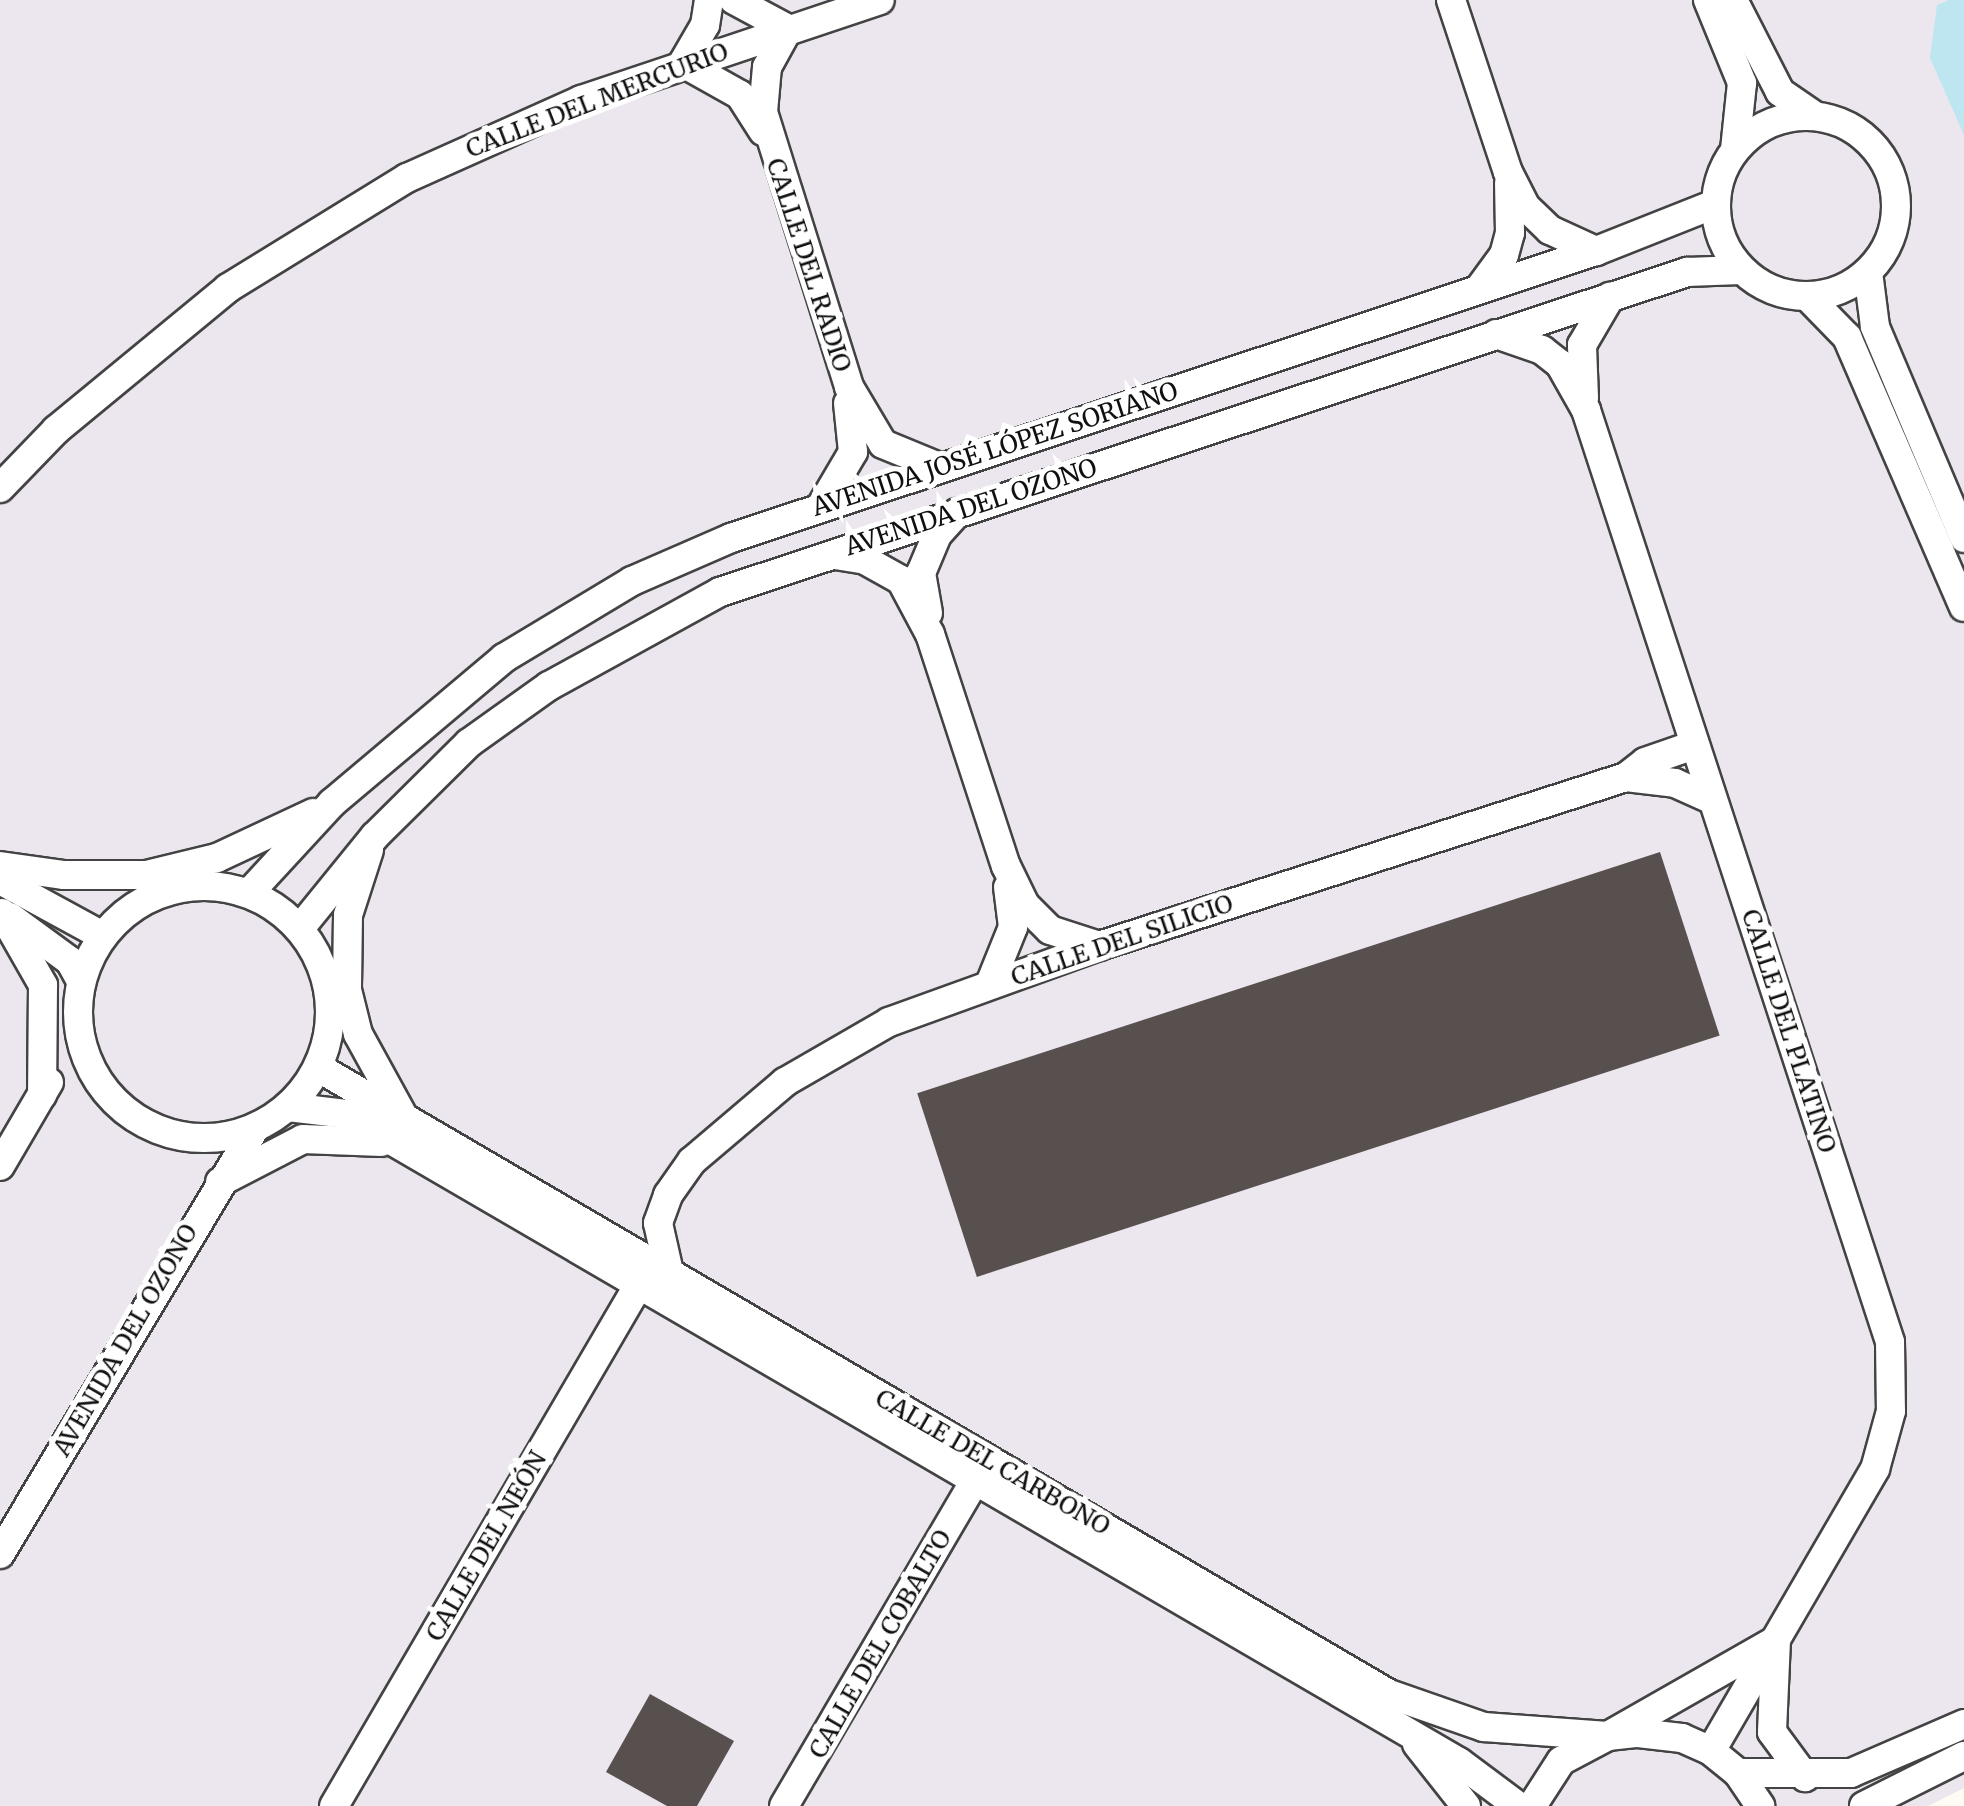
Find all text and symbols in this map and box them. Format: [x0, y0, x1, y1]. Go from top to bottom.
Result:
street label: CALLE DEL MERCURIO [462, 36, 732, 164]
street label: CALLE DEL RADIO [760, 154, 858, 376]
street label: AVENIDA JOSÉ LÓPEZ SORIANO [808, 376, 1182, 522]
street label: AVENIDA DEL OZONO [841, 452, 1101, 562]
street label: CALLE DEL SILICIO [1007, 888, 1237, 992]
street label: CALLE DEL PLATINO [1735, 905, 1843, 1157]
street label: AVENIDA DEL OZONO [46, 1219, 204, 1461]
street label: CALLE DEL CARBONO [870, 1383, 1116, 1541]
street label: CALLE DEL NEÓN [419, 1446, 553, 1646]
street label: CALLE DEL COBALTO [802, 1524, 958, 1764]

